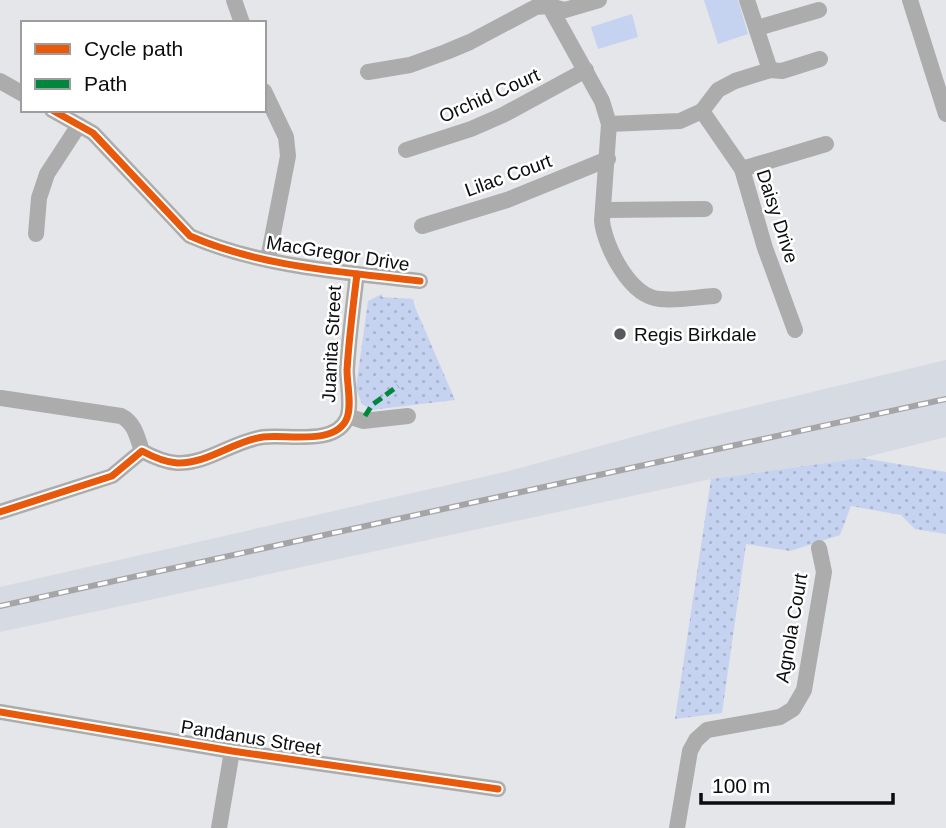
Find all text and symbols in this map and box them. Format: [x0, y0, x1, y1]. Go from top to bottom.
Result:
legend [21, 21, 266, 112]
text: Cycle path [84, 37, 183, 60]
street label: Orchid Court [436, 64, 543, 127]
text: Path [84, 72, 127, 95]
street label: Lilac Court [462, 150, 555, 201]
street label: Daisy Drive [753, 167, 803, 266]
street label: MacGregor Drive [265, 232, 411, 275]
street label: Juanita Street [318, 284, 345, 403]
place label: Regis Birkdale [634, 324, 757, 345]
marker: Regis Birkdale [612, 326, 628, 342]
street label: Agnola Court [772, 571, 812, 685]
street label: Pandanus Street [179, 716, 323, 759]
scale bar [701, 762, 894, 806]
text: 100 m [712, 774, 770, 797]

